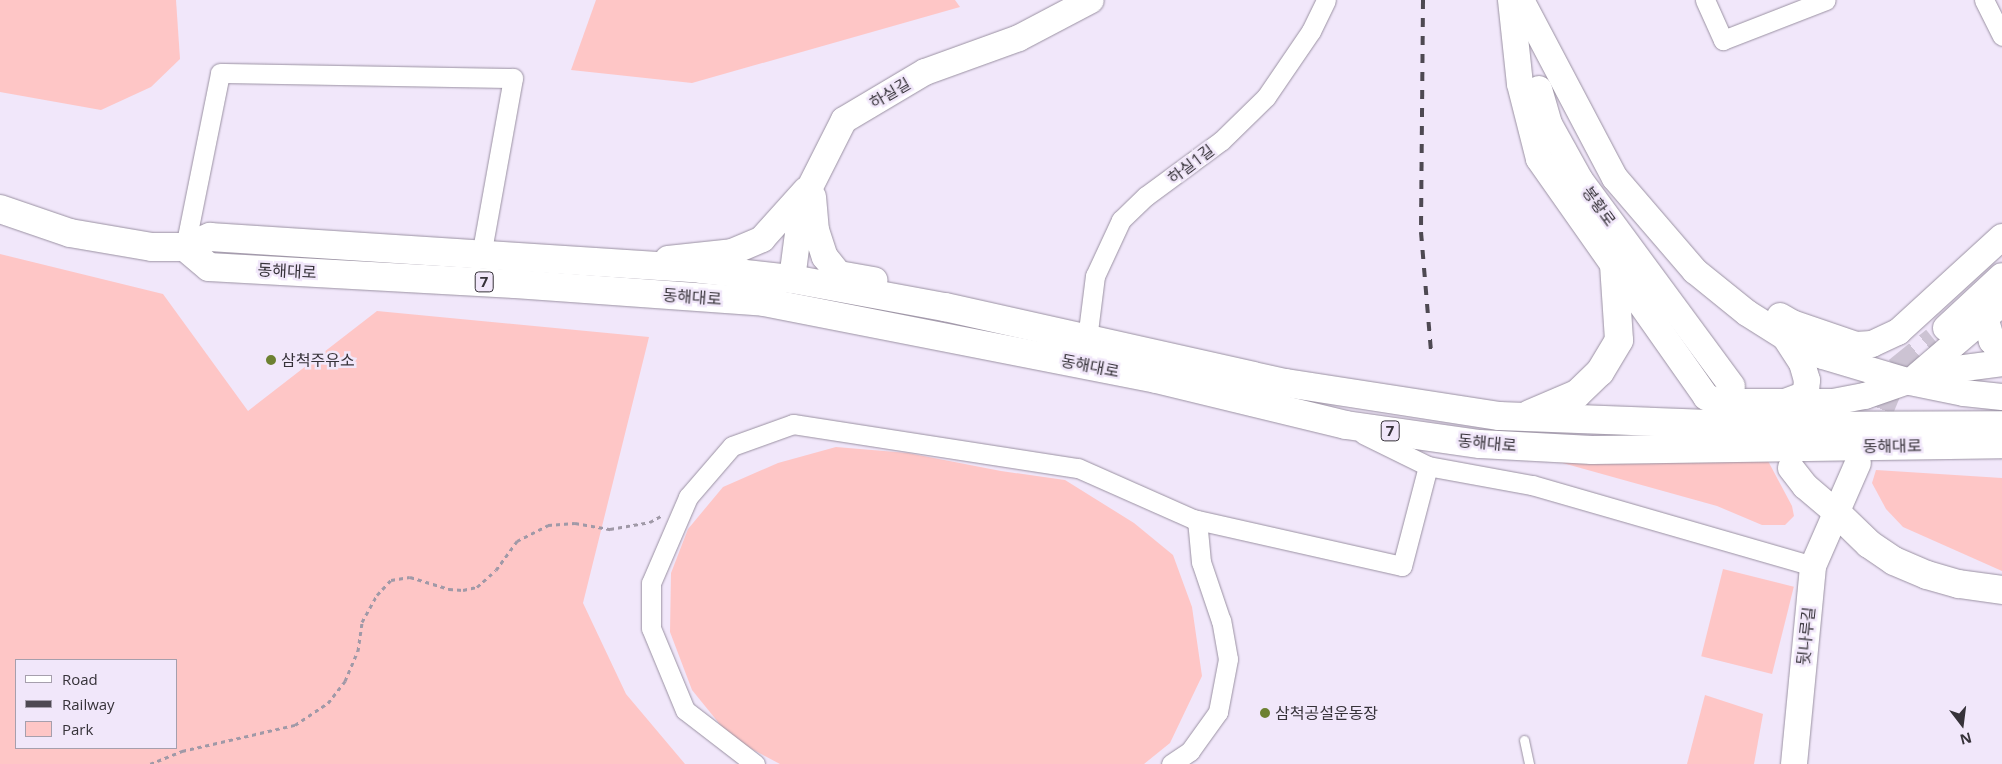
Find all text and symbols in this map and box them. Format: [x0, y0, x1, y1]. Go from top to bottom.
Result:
street label: 하실길 [866, 74, 914, 112]
street label: 하실1길 [1164, 140, 1218, 188]
street label: 봉황로 [1578, 182, 1620, 230]
street label: 동해대로 [257, 260, 317, 282]
road number: 7 [474, 270, 494, 294]
street label: 동해대로 [662, 285, 722, 309]
place label: 삼척주유소 [281, 350, 355, 370]
street label: 동해대로 [1059, 351, 1121, 381]
marker: 삼척주유소 [265, 354, 277, 366]
road number: 7 [1380, 418, 1400, 444]
street label: 동해대로 [1457, 431, 1517, 455]
street label: 동해대로 [1862, 436, 1922, 456]
street label: 뒷나루길 [1793, 606, 1819, 666]
legend [15, 659, 178, 749]
text: Road [62, 669, 98, 689]
text: Railway [62, 694, 115, 714]
north arrow [1937, 699, 1987, 749]
place label: 삼척공설운동장 [1275, 703, 1378, 723]
marker: 삼척공설운동장 [1259, 707, 1271, 719]
text: Park [62, 719, 93, 739]
text: N [1958, 728, 1974, 750]

